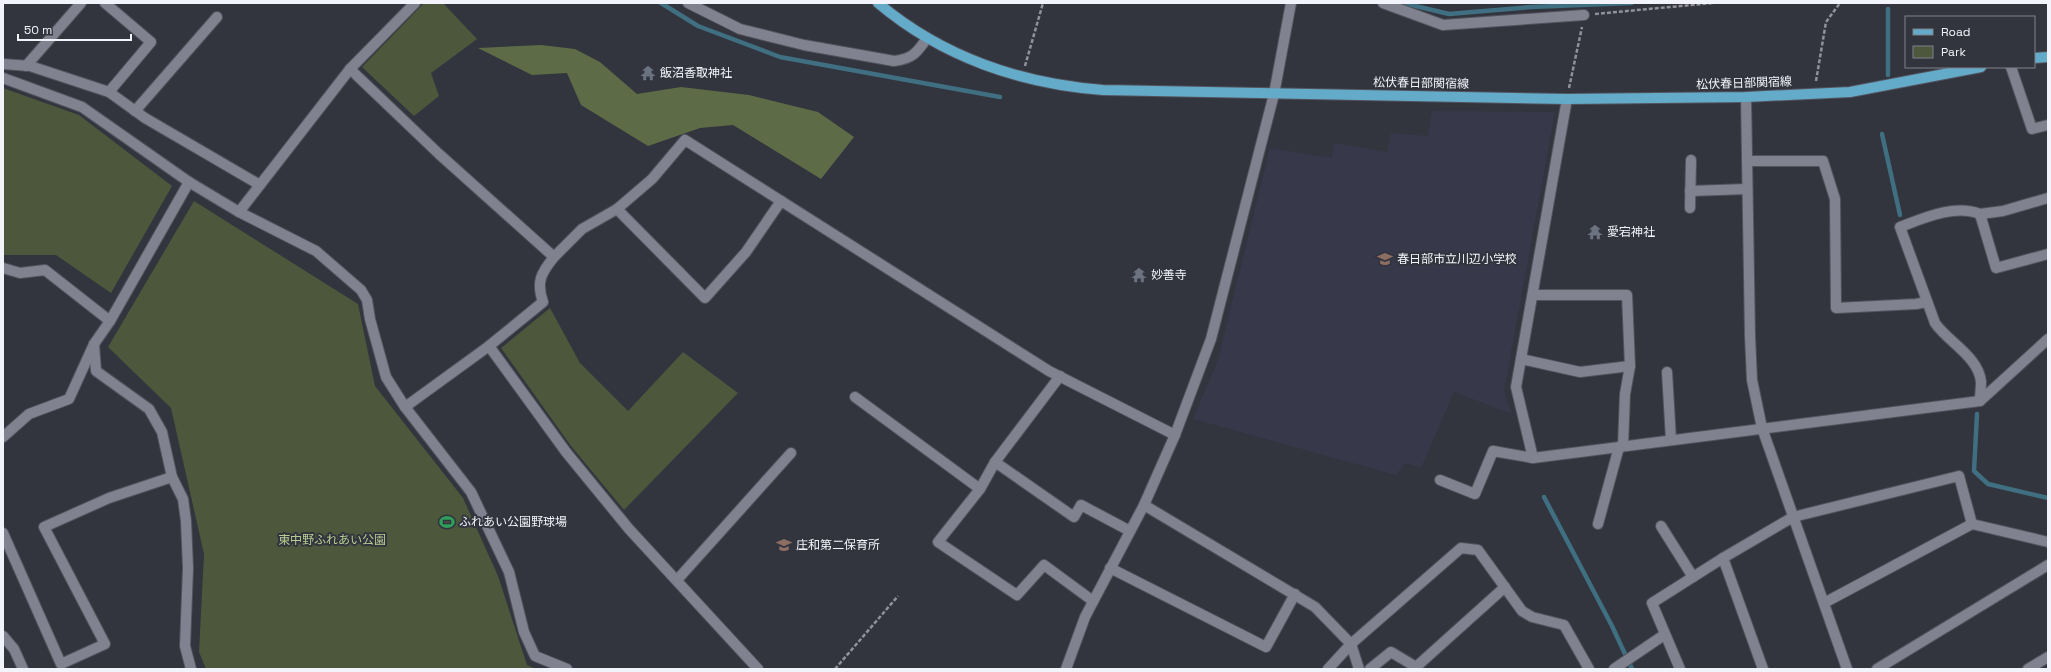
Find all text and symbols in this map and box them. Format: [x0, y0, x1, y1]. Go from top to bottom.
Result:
scale bar [18, 16, 131, 42]
legend [1905, 16, 2035, 68]
text: 50 m [24, 22, 52, 38]
text: Road [1941, 24, 1970, 40]
text: Park [1941, 44, 1966, 60]
temple icon: 飯沼香取神社 [639, 64, 657, 82]
place label: 飯沼香取神社 [660, 65, 732, 81]
street label: 松伏春日部関宿線 [1696, 73, 1792, 93]
street label: 松伏春日部関宿線 [1373, 74, 1469, 92]
temple icon: 愛宕神社 [1586, 223, 1604, 241]
place label: 愛宕神社 [1607, 224, 1655, 240]
school or university icon: 春日部市立川辺小学校 [1376, 250, 1394, 268]
place label: 春日部市立川辺小学校 [1397, 251, 1517, 267]
temple icon: 妙善寺 [1130, 266, 1148, 284]
place label: 妙善寺 [1151, 267, 1187, 283]
sports icon: ふれあい公園野球場 [438, 513, 456, 531]
place label: ふれあい公園野球場 [459, 514, 567, 530]
park label: 東中野ふれあい公園 [278, 532, 386, 548]
school or university icon: 庄和第二保育所 [775, 536, 793, 554]
place label: 庄和第二保育所 [796, 537, 880, 553]

